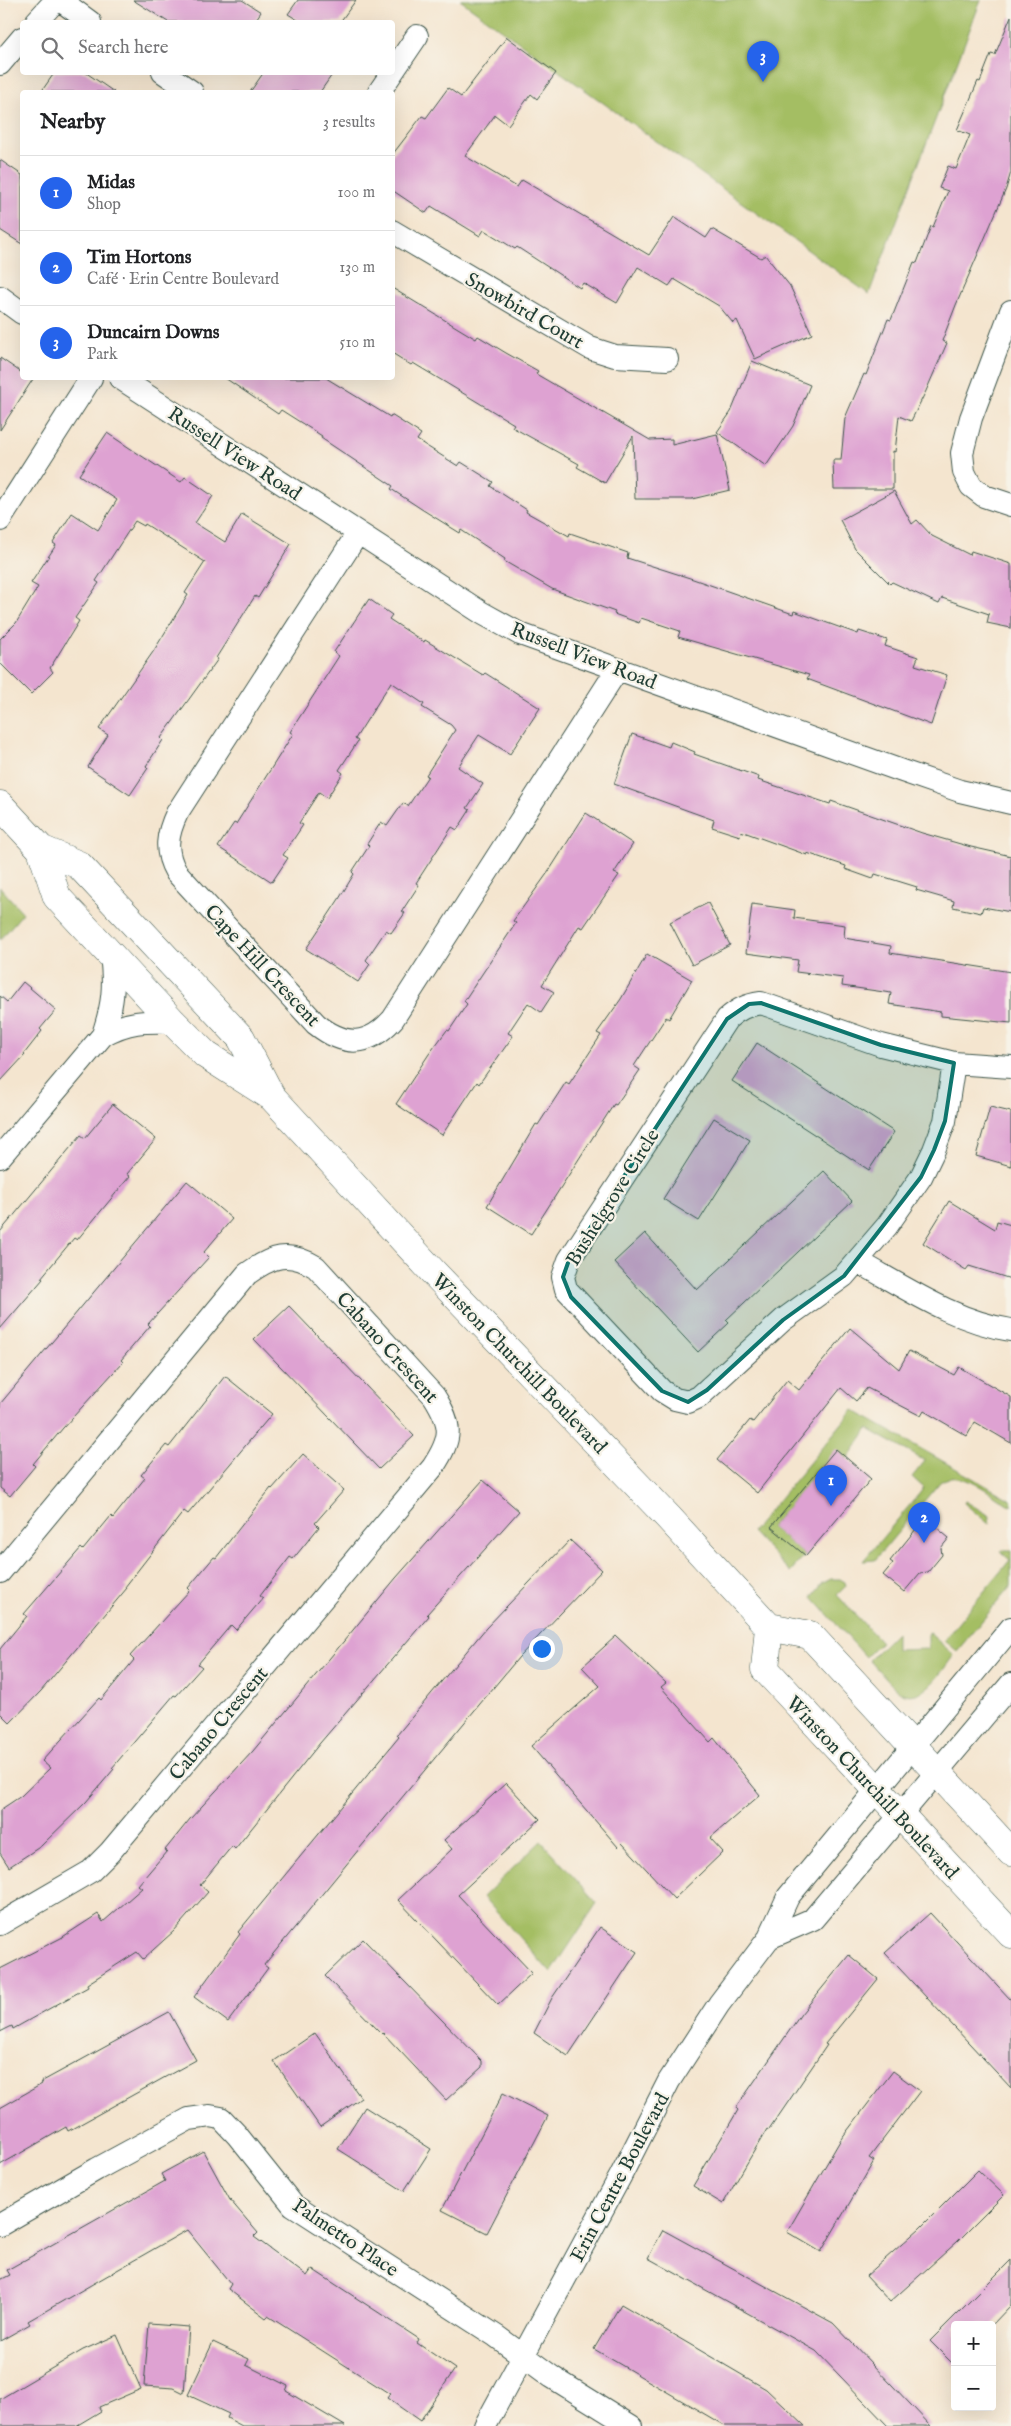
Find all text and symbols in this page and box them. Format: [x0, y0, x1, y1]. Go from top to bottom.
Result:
search box [20, 20, 395, 75]
icon: search [38, 34, 66, 62]
text: Search here [78, 36, 169, 60]
pin: 3 [747, 41, 779, 82]
text: Nearby [40, 109, 105, 136]
text: 3 results [323, 113, 375, 133]
text: Midas [87, 171, 135, 195]
text: 1 [53, 183, 59, 203]
text: 100 m [338, 183, 375, 203]
text: Shop [87, 195, 121, 215]
text: Tim Hortons [87, 246, 191, 270]
text: 2 [52, 258, 60, 278]
text: 130 m [339, 258, 375, 278]
street label: Snowbird Court [461, 267, 588, 355]
text: Café · Erin Centre Boulevard [87, 270, 279, 290]
text: Duncairn Downs [87, 321, 220, 345]
text: 3 [53, 333, 59, 353]
text: 510 m [340, 333, 375, 353]
text: Park [87, 345, 117, 365]
street label: Russell View Road [163, 402, 306, 507]
street label: Russell View Road [507, 617, 660, 696]
street label: Cape Hill Crescent [199, 900, 325, 1032]
street label: Bushelgrove Circle [561, 1125, 665, 1271]
street label: Winston Churchill Boulevard [426, 1269, 612, 1460]
street label: Cabano Crescent [330, 1287, 443, 1409]
pin: 1 [815, 1465, 847, 1506]
pin: 2 [908, 1502, 940, 1543]
your location [529, 1636, 555, 1662]
street label: Cabano Crescent [164, 1662, 274, 1786]
street label: Winston Churchill Boulevard [780, 1691, 964, 1885]
street label: Erin Centre Boulevard [565, 2089, 676, 2266]
street label: Palmetto Place [287, 2194, 403, 2283]
map controls [951, 2321, 996, 2411]
button: + [951, 2321, 996, 2366]
button: − [951, 2366, 996, 2411]

